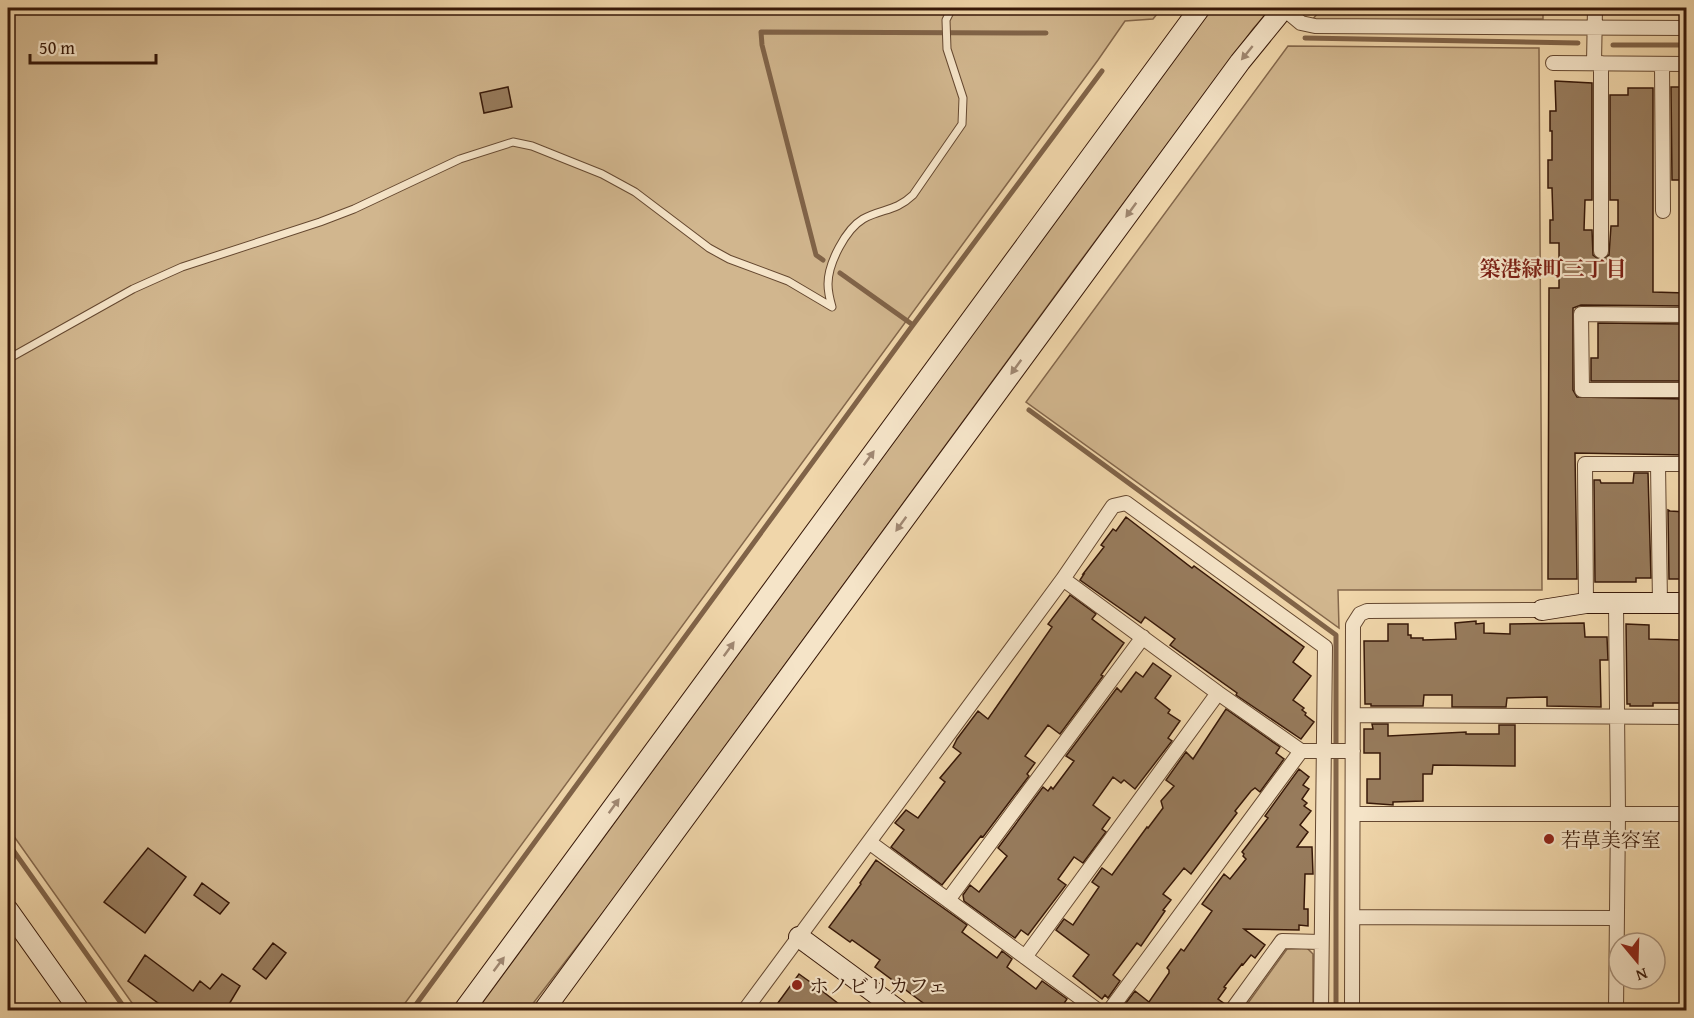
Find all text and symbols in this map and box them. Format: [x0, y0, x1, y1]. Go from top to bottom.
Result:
scale bar [30, 27, 156, 65]
text: 50 m [39, 34, 75, 61]
one-way arrow [1240, 45, 1253, 61]
one-way arrow [1125, 201, 1137, 217]
district label: 築港緑町三丁目 [1480, 253, 1627, 284]
one-way arrow [1010, 359, 1022, 375]
one-way arrow [863, 450, 875, 465]
one-way arrow [895, 517, 907, 532]
one-way arrow [723, 642, 735, 657]
one-way arrow [608, 799, 620, 815]
place label: 若草美容室 [1561, 825, 1661, 854]
marker: 若草美容室 [1542, 832, 1556, 846]
north arrow [1607, 931, 1667, 991]
one-way arrow [492, 956, 504, 971]
text: N [1633, 962, 1651, 988]
place label: ホノビリカフェ [809, 971, 948, 1000]
marker: ホノビリカフェ [790, 978, 804, 992]

